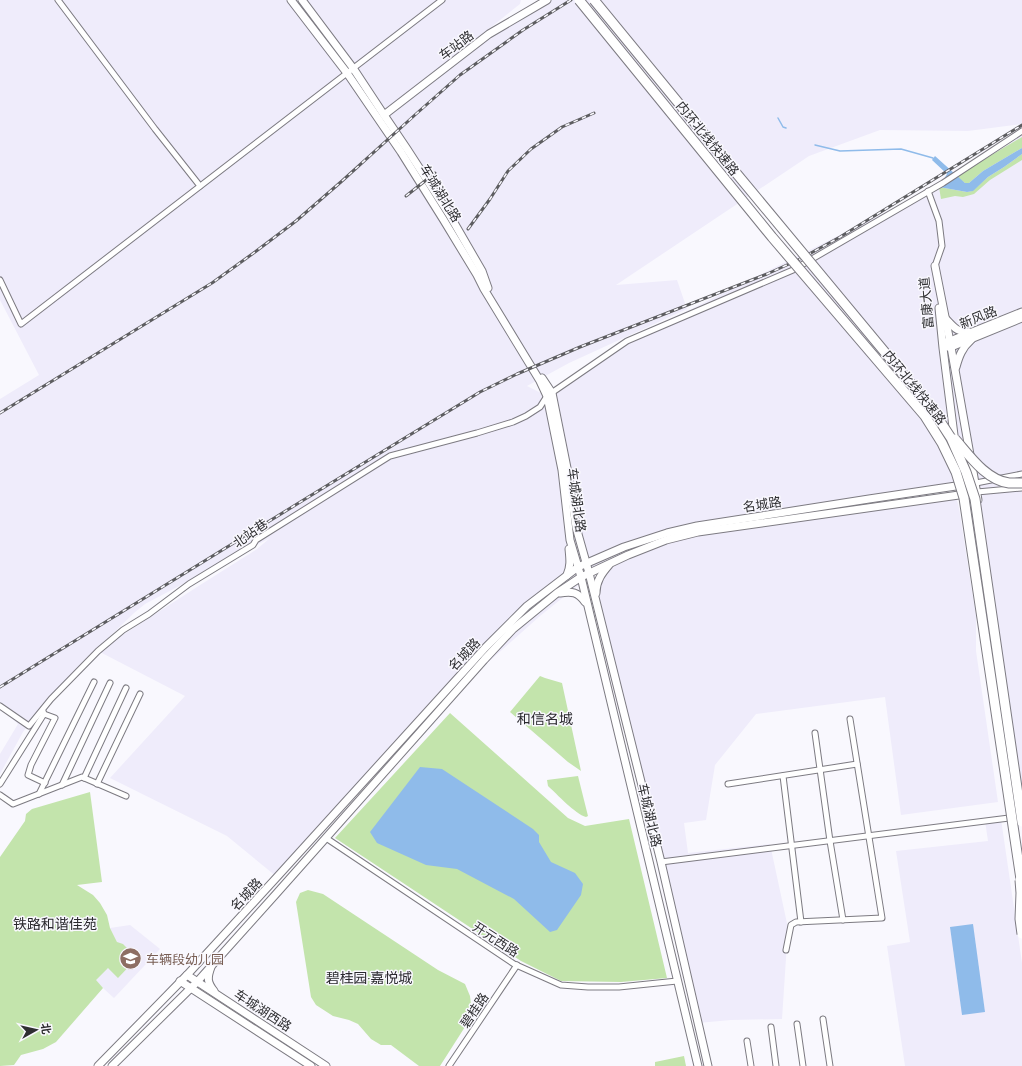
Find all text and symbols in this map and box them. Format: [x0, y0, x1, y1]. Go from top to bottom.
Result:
street label: 车站路 [436, 27, 476, 63]
street label: 内环北线快速路 [673, 98, 743, 178]
street label: 车城湖北路 [417, 161, 465, 225]
street label: 富康大道 [916, 276, 936, 330]
street label: 新风路 [957, 302, 999, 332]
street label: 内环北线快速路 [880, 347, 950, 427]
street label: 车城湖北路 [565, 467, 589, 533]
street label: 名城路 [741, 493, 783, 515]
street label: 北站巷 [229, 515, 271, 551]
street label: 名城路 [445, 634, 483, 674]
district label: 和信名城 [517, 710, 573, 728]
street label: 车城湖北路 [635, 782, 665, 848]
street label: 名城路 [227, 874, 265, 914]
district label: 铁路和谐佳苑 [13, 915, 97, 933]
street label: 开元西路 [470, 918, 522, 960]
school or university icon: 车辆段幼儿园 [118, 946, 144, 972]
place label: 车辆段幼儿园 [146, 951, 224, 967]
district label: 碧桂园·嘉悦城 [326, 969, 412, 987]
street label: 车城湖西路 [231, 986, 295, 1034]
street label: 碧桂路 [456, 989, 492, 1031]
north arrow [16, 1010, 56, 1050]
text: 北 [38, 1022, 54, 1035]

